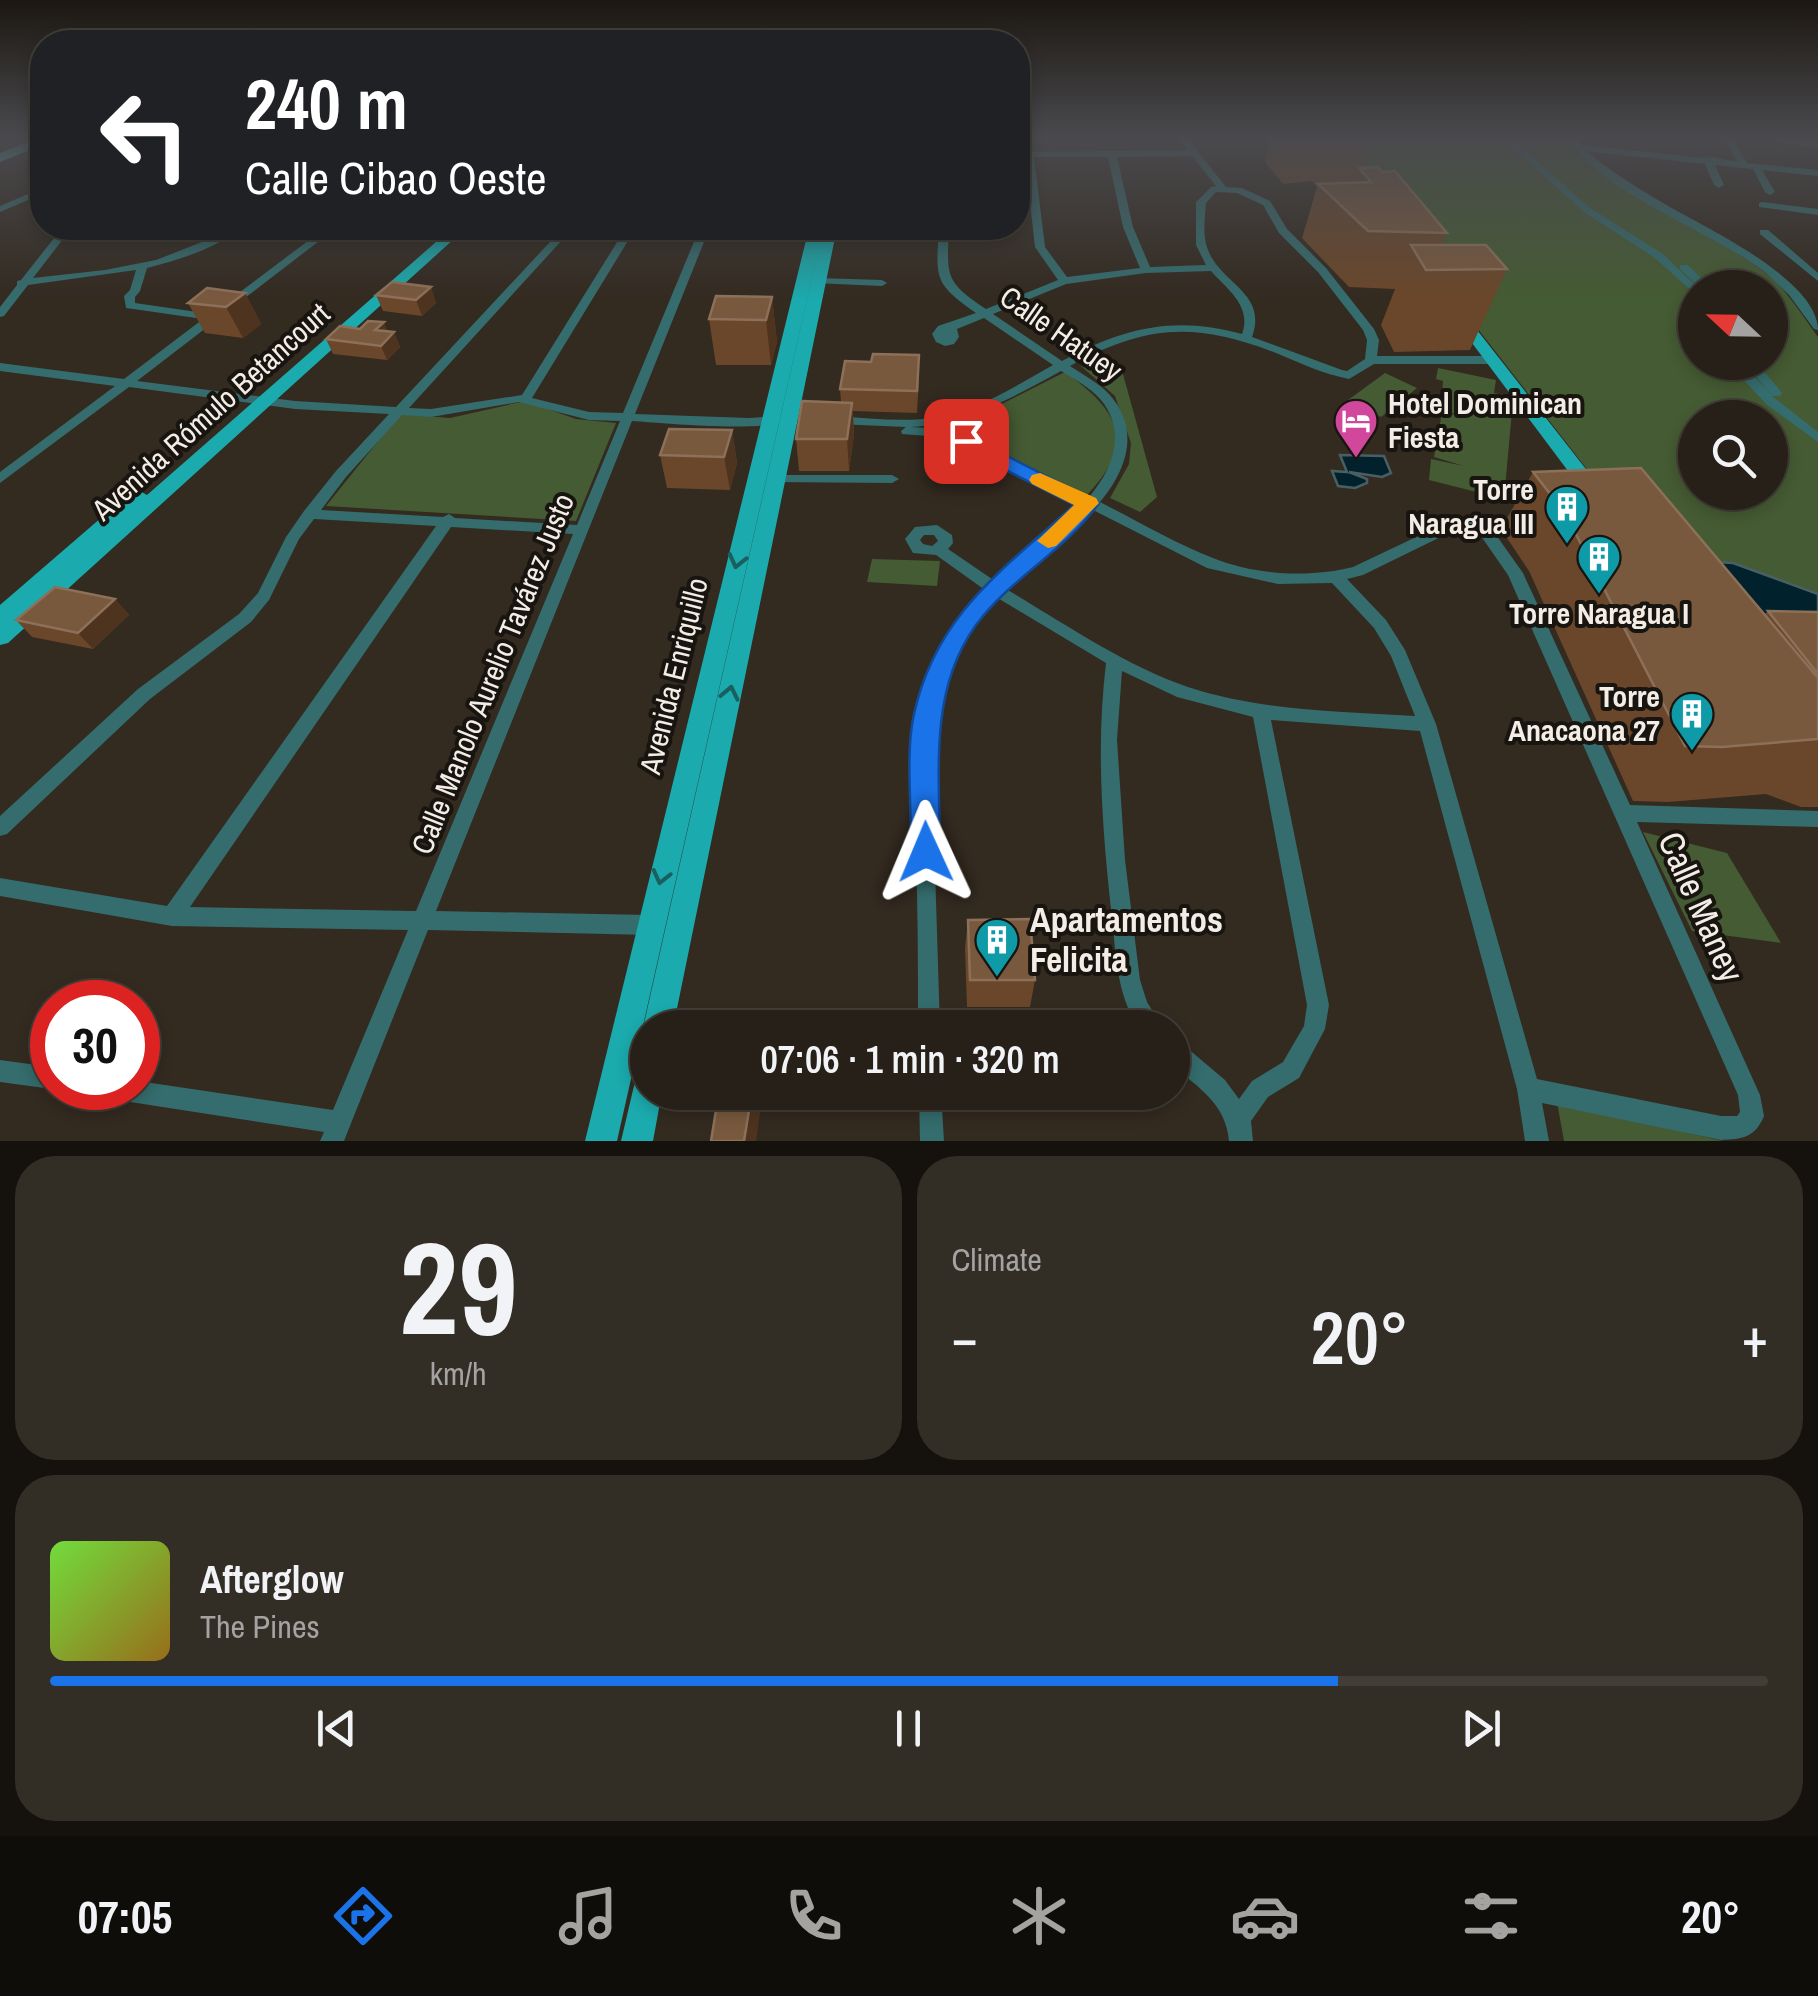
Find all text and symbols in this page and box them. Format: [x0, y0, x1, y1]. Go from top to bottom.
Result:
text: 240 m [245, 57, 408, 151]
icon: left [80, 70, 210, 200]
text: Calle Cibao Oeste [245, 147, 547, 208]
north arrow [1678, 270, 1788, 380]
map controls [1678, 270, 1788, 510]
street label: Calle Hatuey [992, 276, 1131, 390]
street label: Avenida Rómulo Betancourt [82, 293, 338, 530]
place label: Hotel Dominican Fiesta [1388, 383, 1582, 457]
hotel icon: Hotel Dominican Fiesta [1333, 398, 1379, 459]
pin [924, 399, 1009, 484]
button: search [1678, 400, 1788, 510]
icon: arrive [939, 414, 994, 469]
place label: Torre Naragua III [1408, 469, 1534, 543]
building icon: Torre Naragua III [1544, 484, 1590, 545]
street label: Calle Manolo Aurelio Tavárez Justo [401, 487, 583, 860]
building icon: Torre Naragua I [1576, 534, 1622, 595]
one-way arrow [728, 552, 749, 569]
street label: Avenida Enriquillo [629, 574, 717, 779]
place label: Torre Naragua I [1509, 593, 1689, 633]
place label: Torre Anacaona 27 [1508, 676, 1660, 750]
one-way arrow [718, 685, 739, 702]
building icon: Torre Anacaona 27 [1669, 691, 1715, 752]
position arrow [874, 800, 978, 904]
street label: Calle Maney [1648, 824, 1756, 990]
one-way arrow [652, 868, 673, 885]
place label: Apartamentos Felicita [1030, 896, 1223, 983]
building icon: Apartamentos Felicita [974, 917, 1020, 978]
speed limit sign: 30 [30, 980, 160, 1110]
text: 07:06 · 1 min · 320 m [760, 1034, 1060, 1085]
text: 29 [399, 1199, 518, 1375]
text: Climate [952, 1238, 1042, 1281]
text: 20° [1311, 1286, 1409, 1387]
text: − [952, 1300, 978, 1374]
text: + [1742, 1300, 1768, 1374]
text: km/h [430, 1352, 487, 1395]
text: Afterglow [200, 1554, 344, 1605]
text: The Pines [200, 1605, 320, 1648]
icon: previous [309, 1701, 364, 1756]
icon: pause [881, 1701, 936, 1756]
icon: next [1454, 1701, 1509, 1756]
icon: directions [328, 1881, 398, 1951]
icon: music [553, 1881, 623, 1951]
icon: phone [779, 1881, 849, 1951]
icon: climate [1004, 1881, 1074, 1951]
icon: car [1230, 1881, 1300, 1951]
icon: filters [1456, 1881, 1526, 1951]
text: 07:05 [78, 1886, 172, 1947]
text: 20° [1681, 1886, 1740, 1947]

